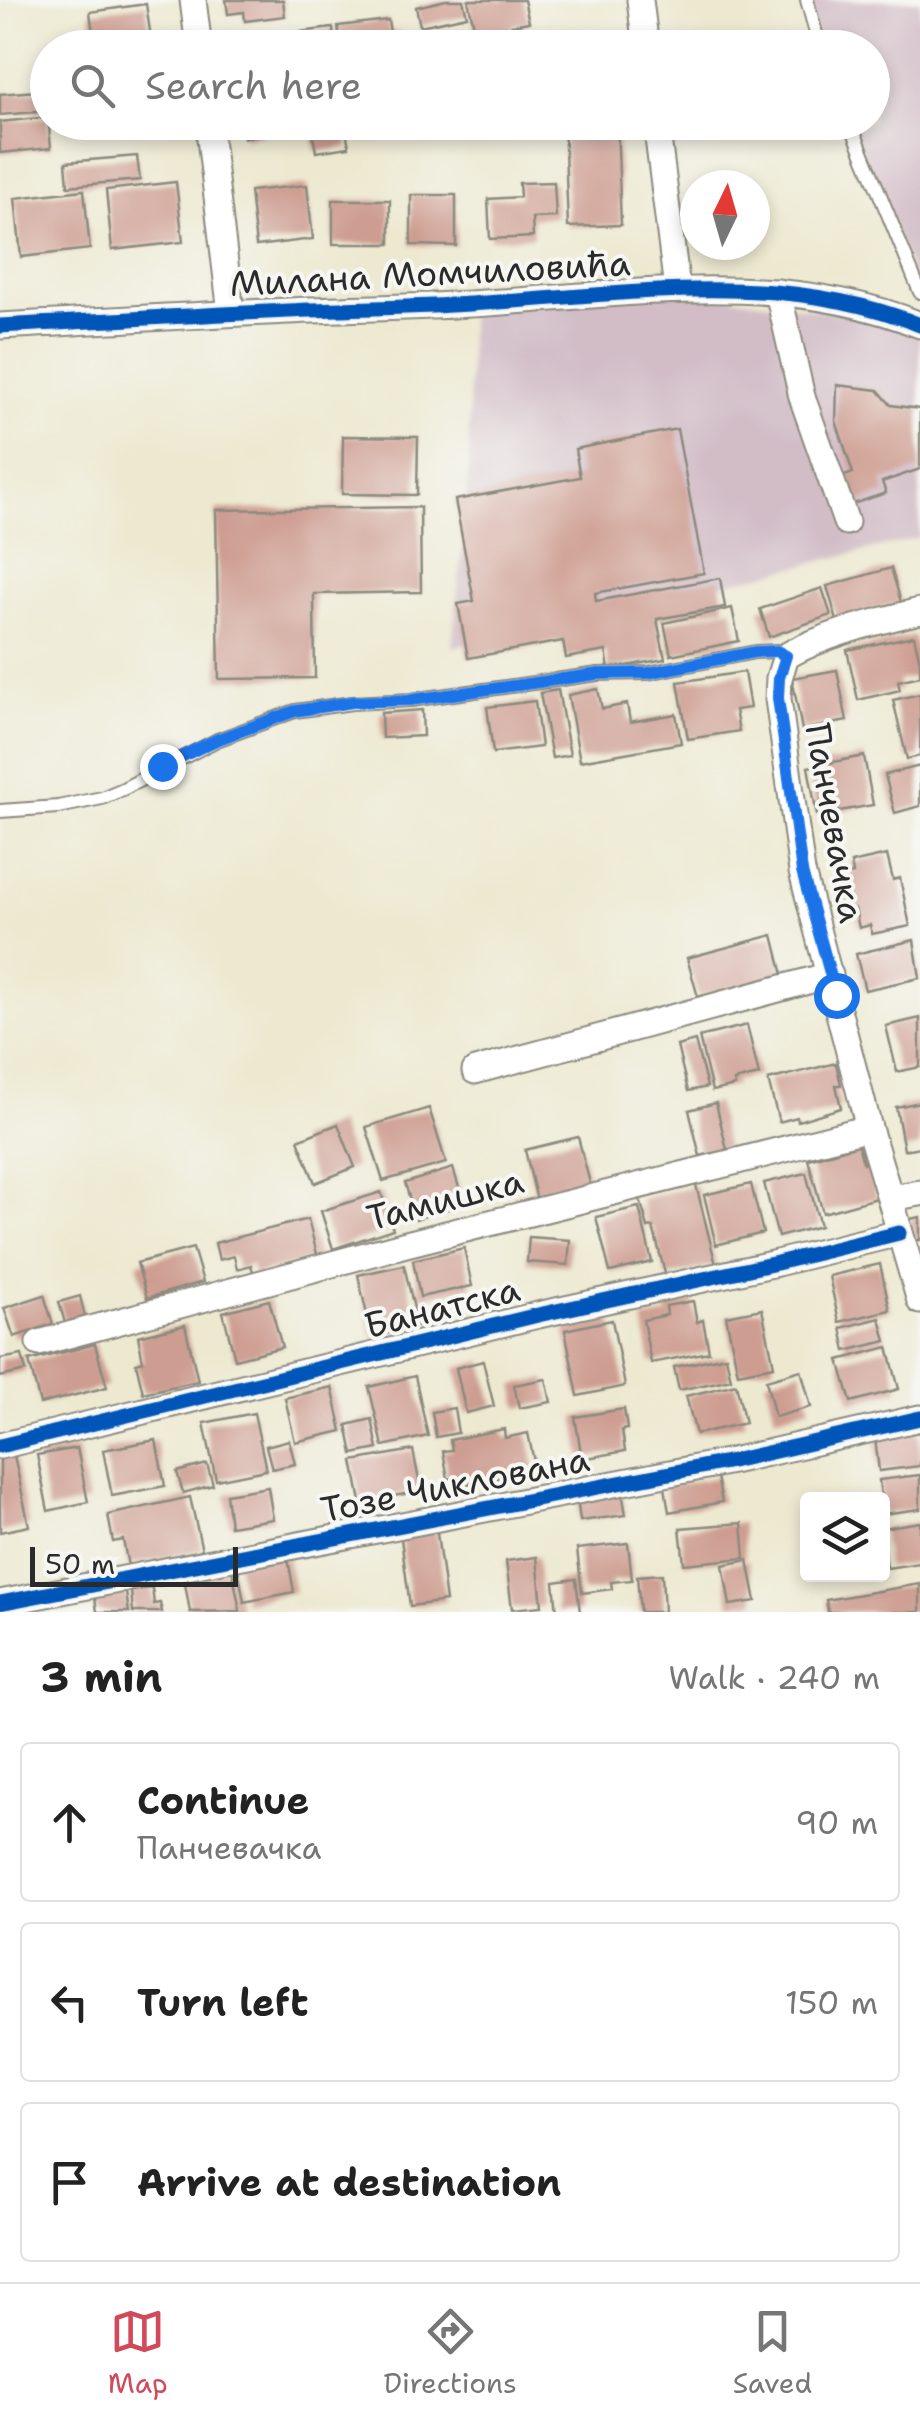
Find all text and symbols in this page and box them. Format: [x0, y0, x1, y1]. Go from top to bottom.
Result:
search box [30, 30, 890, 140]
icon: search [65, 58, 120, 113]
text: Search here [145, 60, 362, 111]
north arrow [680, 170, 770, 260]
street label: Милана Момчиловића [229, 239, 632, 307]
street label: Панчевачка [794, 720, 876, 927]
route end [140, 744, 186, 790]
route start [814, 973, 860, 1019]
street label: Тамишка [362, 1157, 528, 1241]
street label: Банатска [359, 1265, 525, 1349]
street label: Тозе Чиклована [317, 1435, 594, 1533]
map controls [800, 1492, 890, 1582]
button: layers [800, 1492, 890, 1582]
scale bar [30, 1542, 238, 1586]
text: 50 m [45, 1545, 115, 1583]
text: 3 min [40, 1649, 162, 1705]
text: Walk · 240 m [668, 1656, 880, 1699]
text: Continue [137, 1775, 309, 1826]
icon: ahead [42, 1795, 97, 1850]
text: 90 m [795, 1801, 878, 1844]
text: Панчевачка [137, 1826, 321, 1869]
icon: left [42, 1975, 97, 2030]
text: Turn left [137, 1977, 309, 2028]
text: 150 m [785, 1981, 878, 2024]
icon: arrive [42, 2155, 97, 2210]
text: Arrive at destination [137, 2157, 561, 2208]
tab: Map [108, 2304, 168, 2402]
tab: Directions [383, 2304, 517, 2402]
tab: Saved [733, 2304, 812, 2402]

